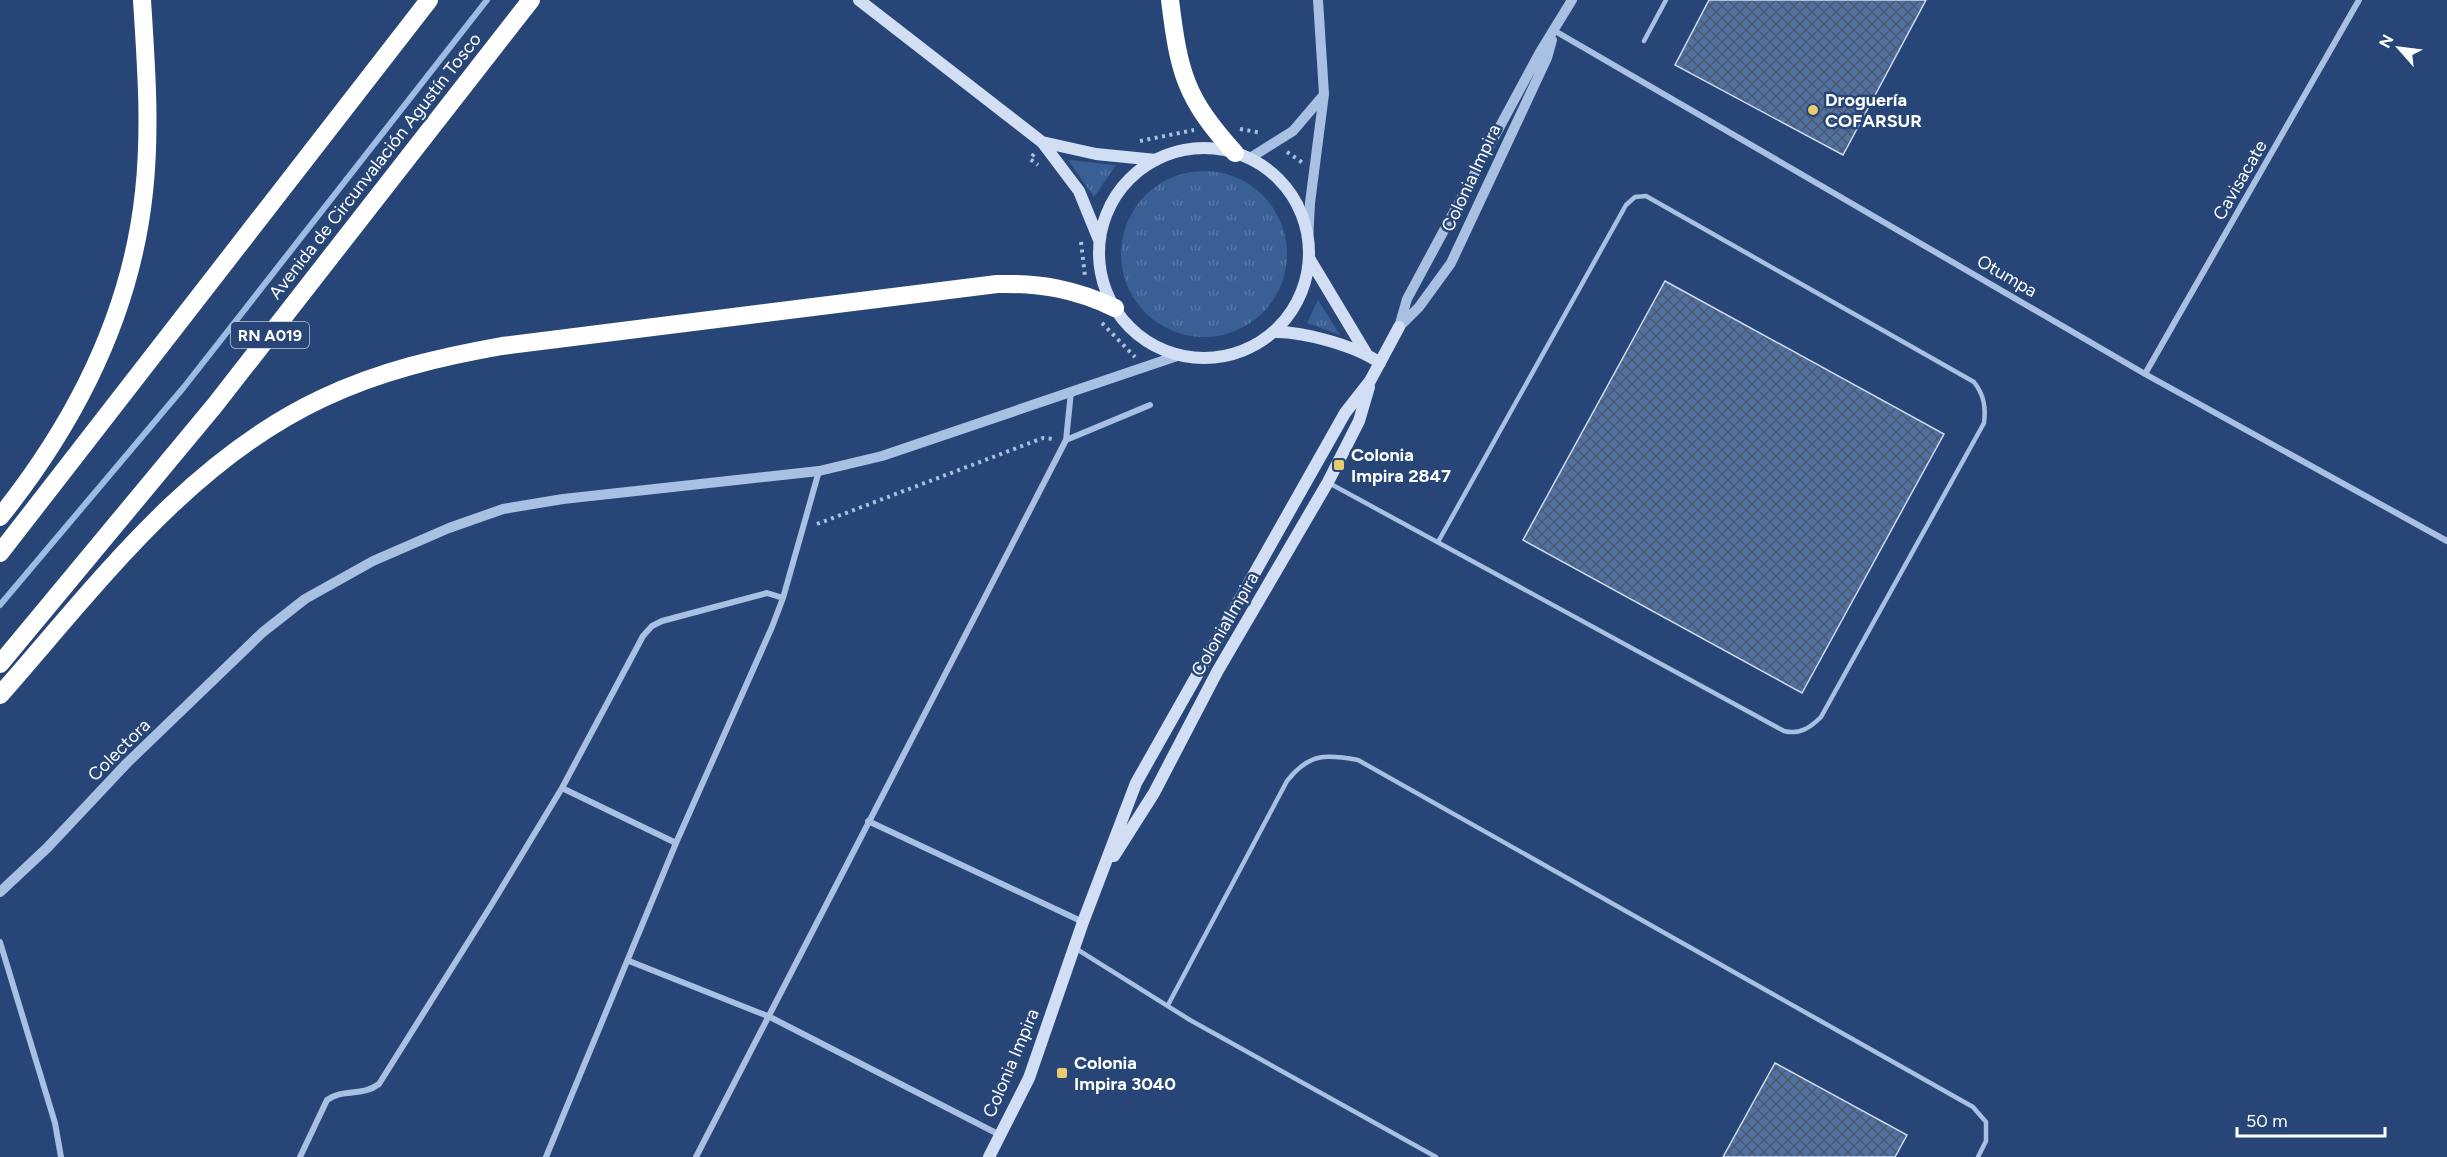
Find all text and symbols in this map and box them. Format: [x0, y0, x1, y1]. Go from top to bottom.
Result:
north arrow [2369, 18, 2429, 78]
street label: Avenida de Circunvalación Agustín Tosco [264, 29, 486, 303]
text: N [2375, 31, 2397, 51]
place label: Droguería COFARSUR [1825, 89, 1922, 132]
marker: Droguería COFARSUR [1806, 103, 1820, 117]
street label: Colonia Impira [1437, 121, 1505, 235]
street label: Cavisacate [2208, 136, 2272, 224]
street label: Otumpa [1973, 250, 2041, 302]
road number: RN A019 [231, 322, 309, 348]
place label: Colonia Impira 2847 [1351, 444, 1451, 487]
marker: Colonia Impira 2847 [1332, 458, 1346, 472]
street label: Colonia Impira [1186, 568, 1264, 680]
street label: Colectora [83, 714, 155, 786]
street label: Colonia Impira [978, 1005, 1044, 1121]
place label: Colonia Impira 3040 [1074, 1052, 1176, 1095]
marker: Colonia Impira 3040 [1055, 1066, 1069, 1080]
scale bar [2237, 1100, 2386, 1138]
text: 50 m [2246, 1110, 2288, 1132]

